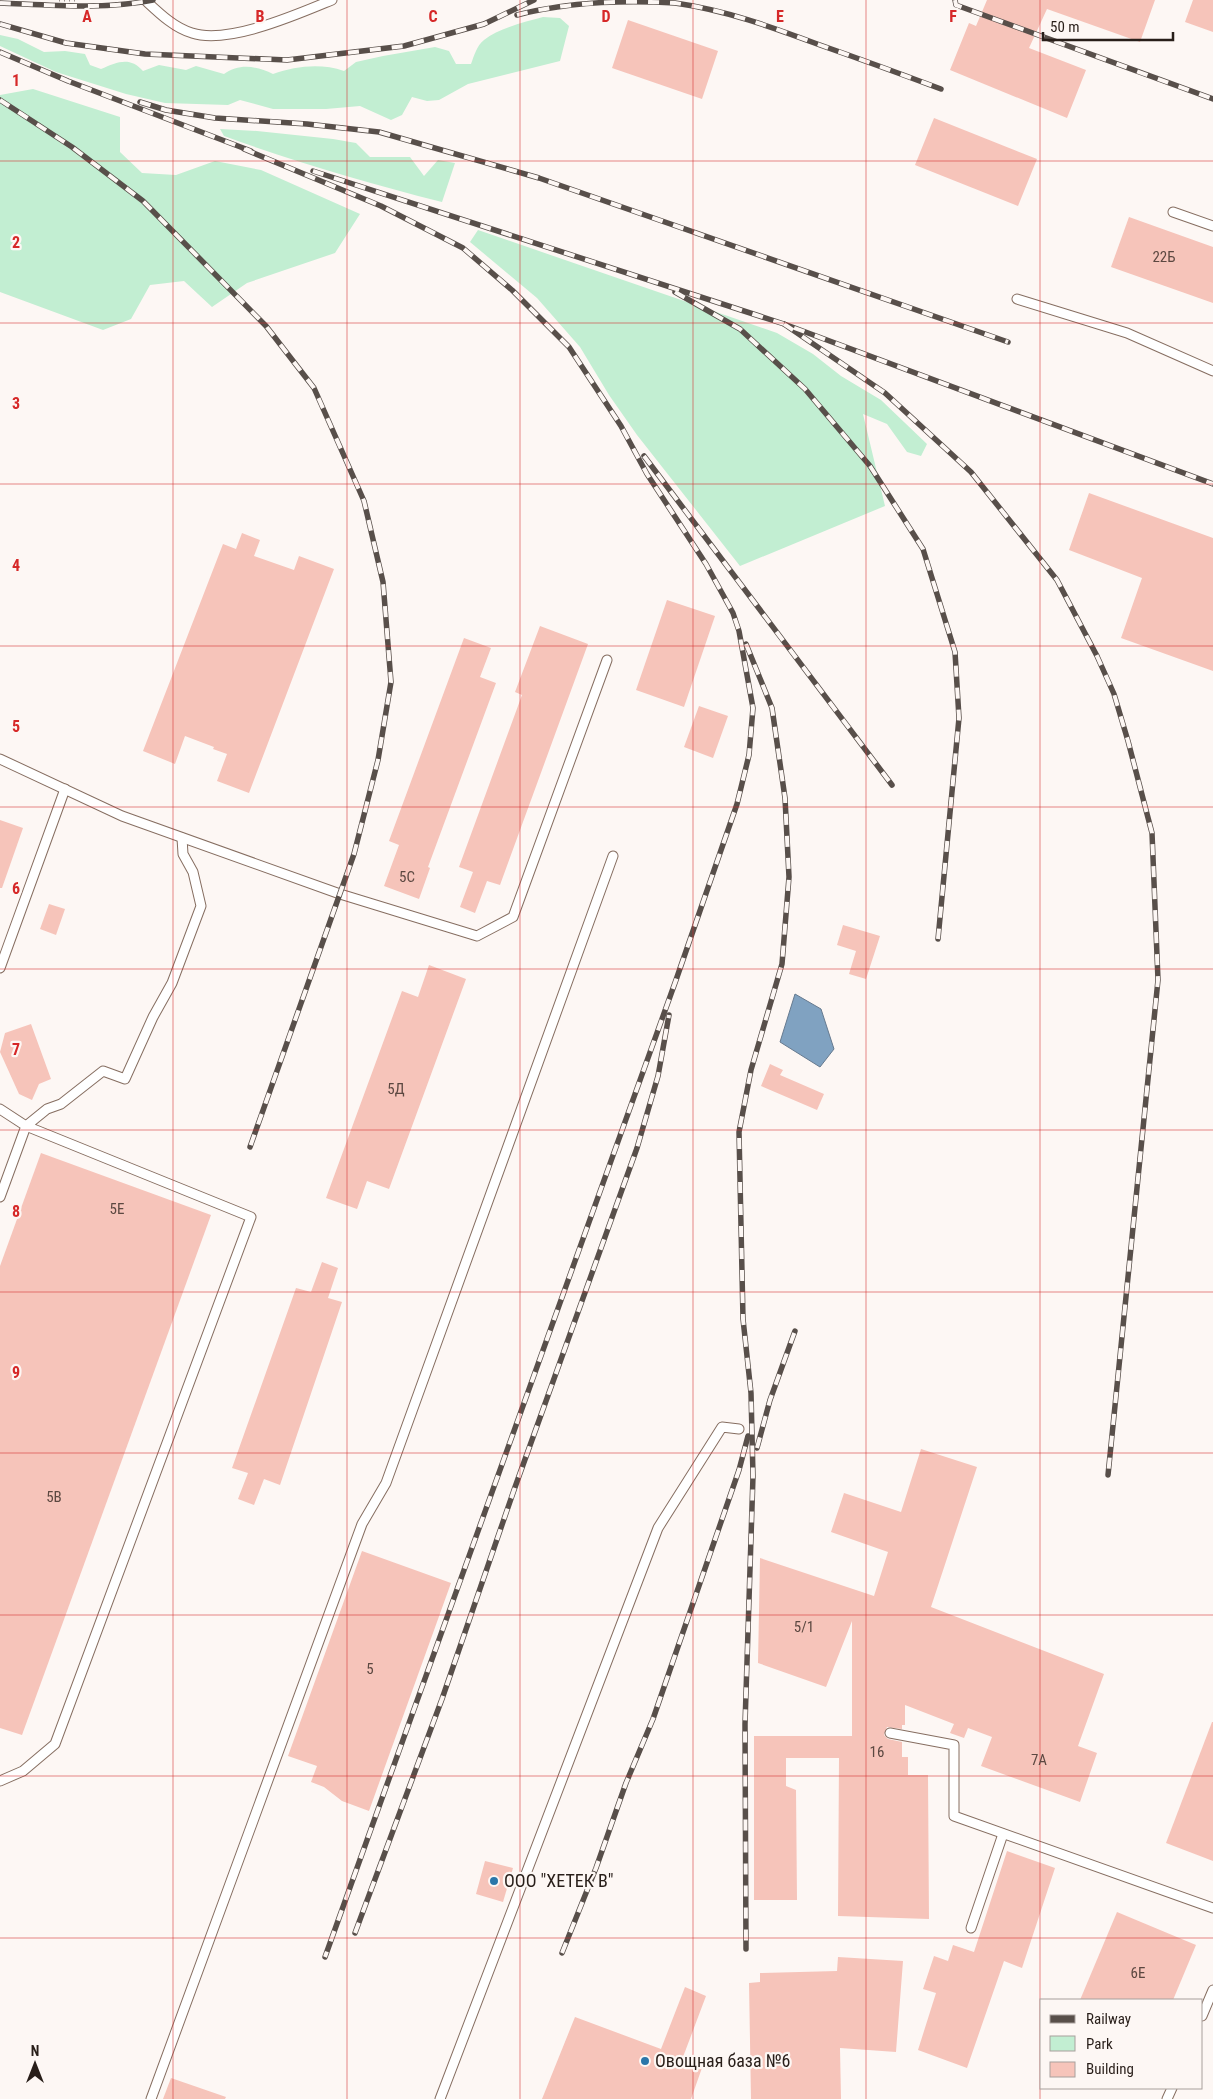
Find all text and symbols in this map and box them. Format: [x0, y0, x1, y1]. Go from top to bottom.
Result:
text: A [82, 7, 92, 26]
text: B [256, 7, 265, 26]
text: C [428, 7, 438, 26]
text: D [601, 7, 611, 26]
text: E [776, 7, 784, 26]
text: F [949, 7, 957, 26]
scale bar [1043, 10, 1173, 42]
text: 50 m [1050, 18, 1080, 36]
text: 1 [12, 71, 20, 90]
text: 2 [12, 233, 20, 252]
house number: 22Б [1152, 248, 1176, 266]
text: 3 [12, 394, 20, 413]
text: 4 [12, 556, 20, 575]
text: 5 [12, 717, 20, 736]
house number: 5С [399, 868, 415, 886]
text: 6 [12, 879, 20, 898]
text: 7 [12, 1040, 20, 1059]
house number: 5Д [387, 1080, 405, 1098]
house number: 5Е [110, 1200, 124, 1218]
text: 8 [12, 1202, 20, 1221]
text: 9 [12, 1363, 20, 1382]
house number: 5В [46, 1488, 62, 1506]
house number: 5/1 [794, 1618, 814, 1636]
house number: 5 [366, 1660, 374, 1678]
house number: 16 [870, 1743, 884, 1761]
house number: 7А [1031, 1751, 1047, 1769]
place label: ООО "ХЕТЕК В" [504, 1870, 614, 1891]
marker: ООО "ХЕТЕК В" [488, 1875, 500, 1887]
house number: 6Е [1131, 1964, 1145, 1982]
legend [1040, 1999, 1203, 2089]
text: Railway [1086, 2010, 1131, 2028]
text: Park [1086, 2035, 1113, 2053]
north arrow [10, 2039, 60, 2089]
text: N [31, 2043, 39, 2059]
place label: Овощная база №6 [655, 2050, 791, 2071]
marker: Овощная база №6 [639, 2055, 651, 2067]
text: Building [1086, 2060, 1134, 2078]

